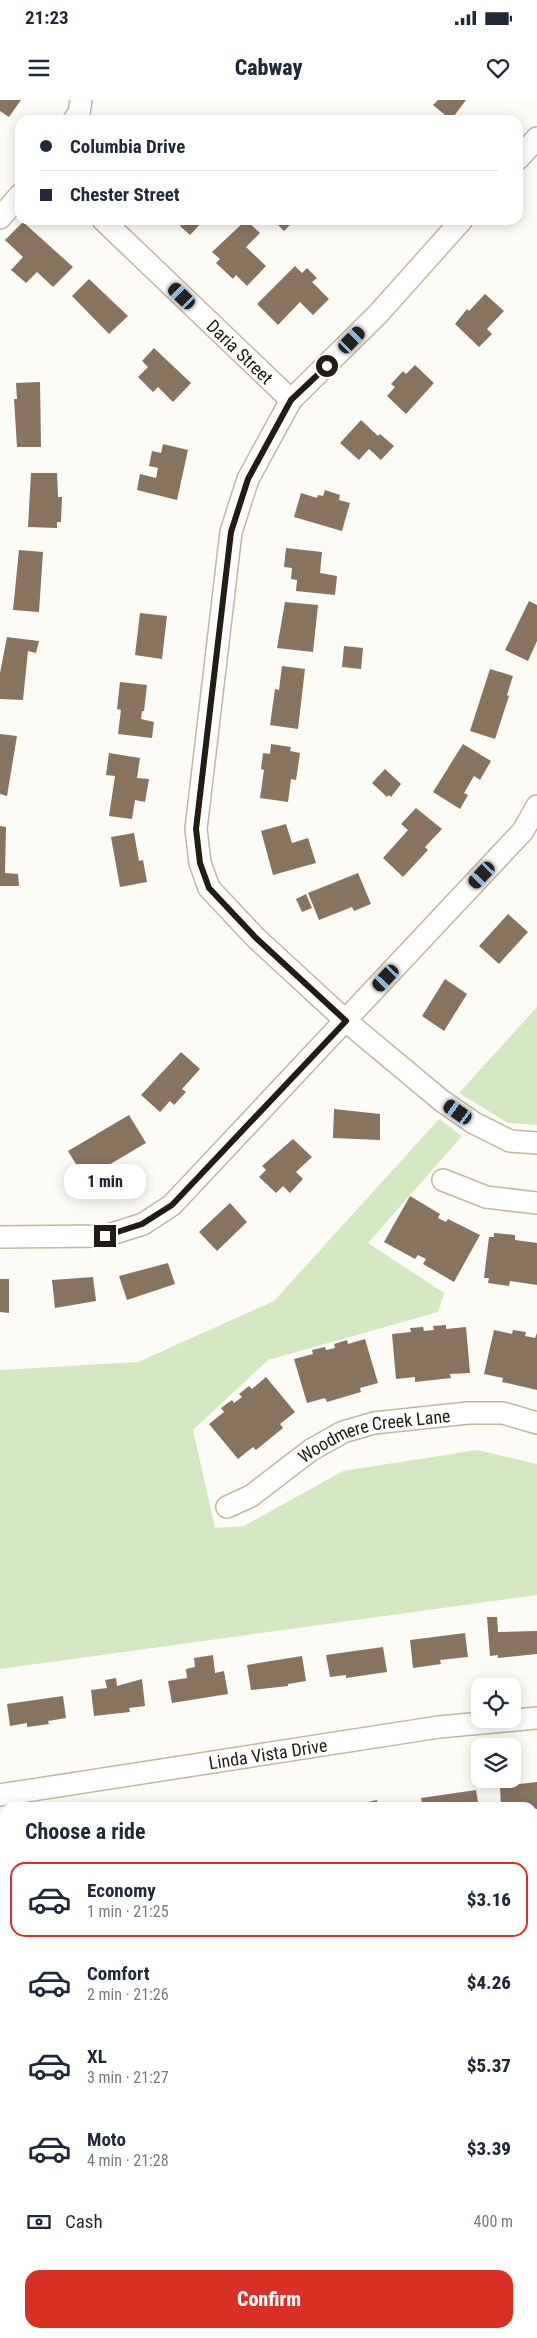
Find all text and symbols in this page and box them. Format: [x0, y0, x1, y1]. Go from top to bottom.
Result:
text: 21:23 [25, 6, 69, 29]
icon: menu [25, 54, 53, 82]
icon: heart [484, 54, 512, 82]
text: Cabway [235, 55, 302, 80]
text: Columbia Drive [70, 135, 185, 158]
text: Chester Street [70, 183, 180, 206]
car [165, 280, 198, 312]
street label: Daria Street [203, 315, 278, 388]
car [336, 324, 367, 356]
route start [316, 355, 338, 377]
car [466, 859, 497, 891]
car [370, 962, 401, 994]
car [441, 1097, 474, 1127]
callout: 1 min [64, 1164, 146, 1198]
text: 1 min [87, 1172, 123, 1191]
route end [94, 1225, 116, 1247]
street label: Woodmere Creek Lane [294, 1404, 451, 1467]
map controls [471, 1678, 521, 1788]
button: locate [471, 1678, 521, 1728]
street label: Linda Vista Drive [207, 1734, 329, 1773]
button: layers [471, 1738, 521, 1788]
text: Choose a ride [25, 1819, 146, 1844]
icon: car [27, 1877, 72, 1922]
text: Economy [87, 1879, 156, 1902]
text: $3.16 [467, 1888, 511, 1911]
text: 1 min · 21:25 [87, 1902, 169, 1921]
icon: car [27, 1960, 72, 2005]
text: Comfort [87, 1962, 150, 1985]
text: $4.26 [467, 1971, 511, 1994]
text: 2 min · 21:26 [87, 1985, 169, 2004]
icon: car [27, 2043, 72, 2088]
text: XL [87, 2045, 107, 2068]
text: $5.37 [467, 2054, 511, 2077]
text: 3 min · 21:27 [87, 2068, 169, 2087]
icon: car [27, 2126, 72, 2171]
text: Moto [87, 2128, 126, 2151]
text: $3.39 [467, 2137, 511, 2160]
text: 4 min · 21:28 [87, 2151, 169, 2170]
icon: cash [25, 2208, 53, 2236]
text: Cash [65, 2210, 103, 2233]
text: 400 m [474, 2212, 513, 2231]
button: Confirm [25, 2270, 513, 2328]

